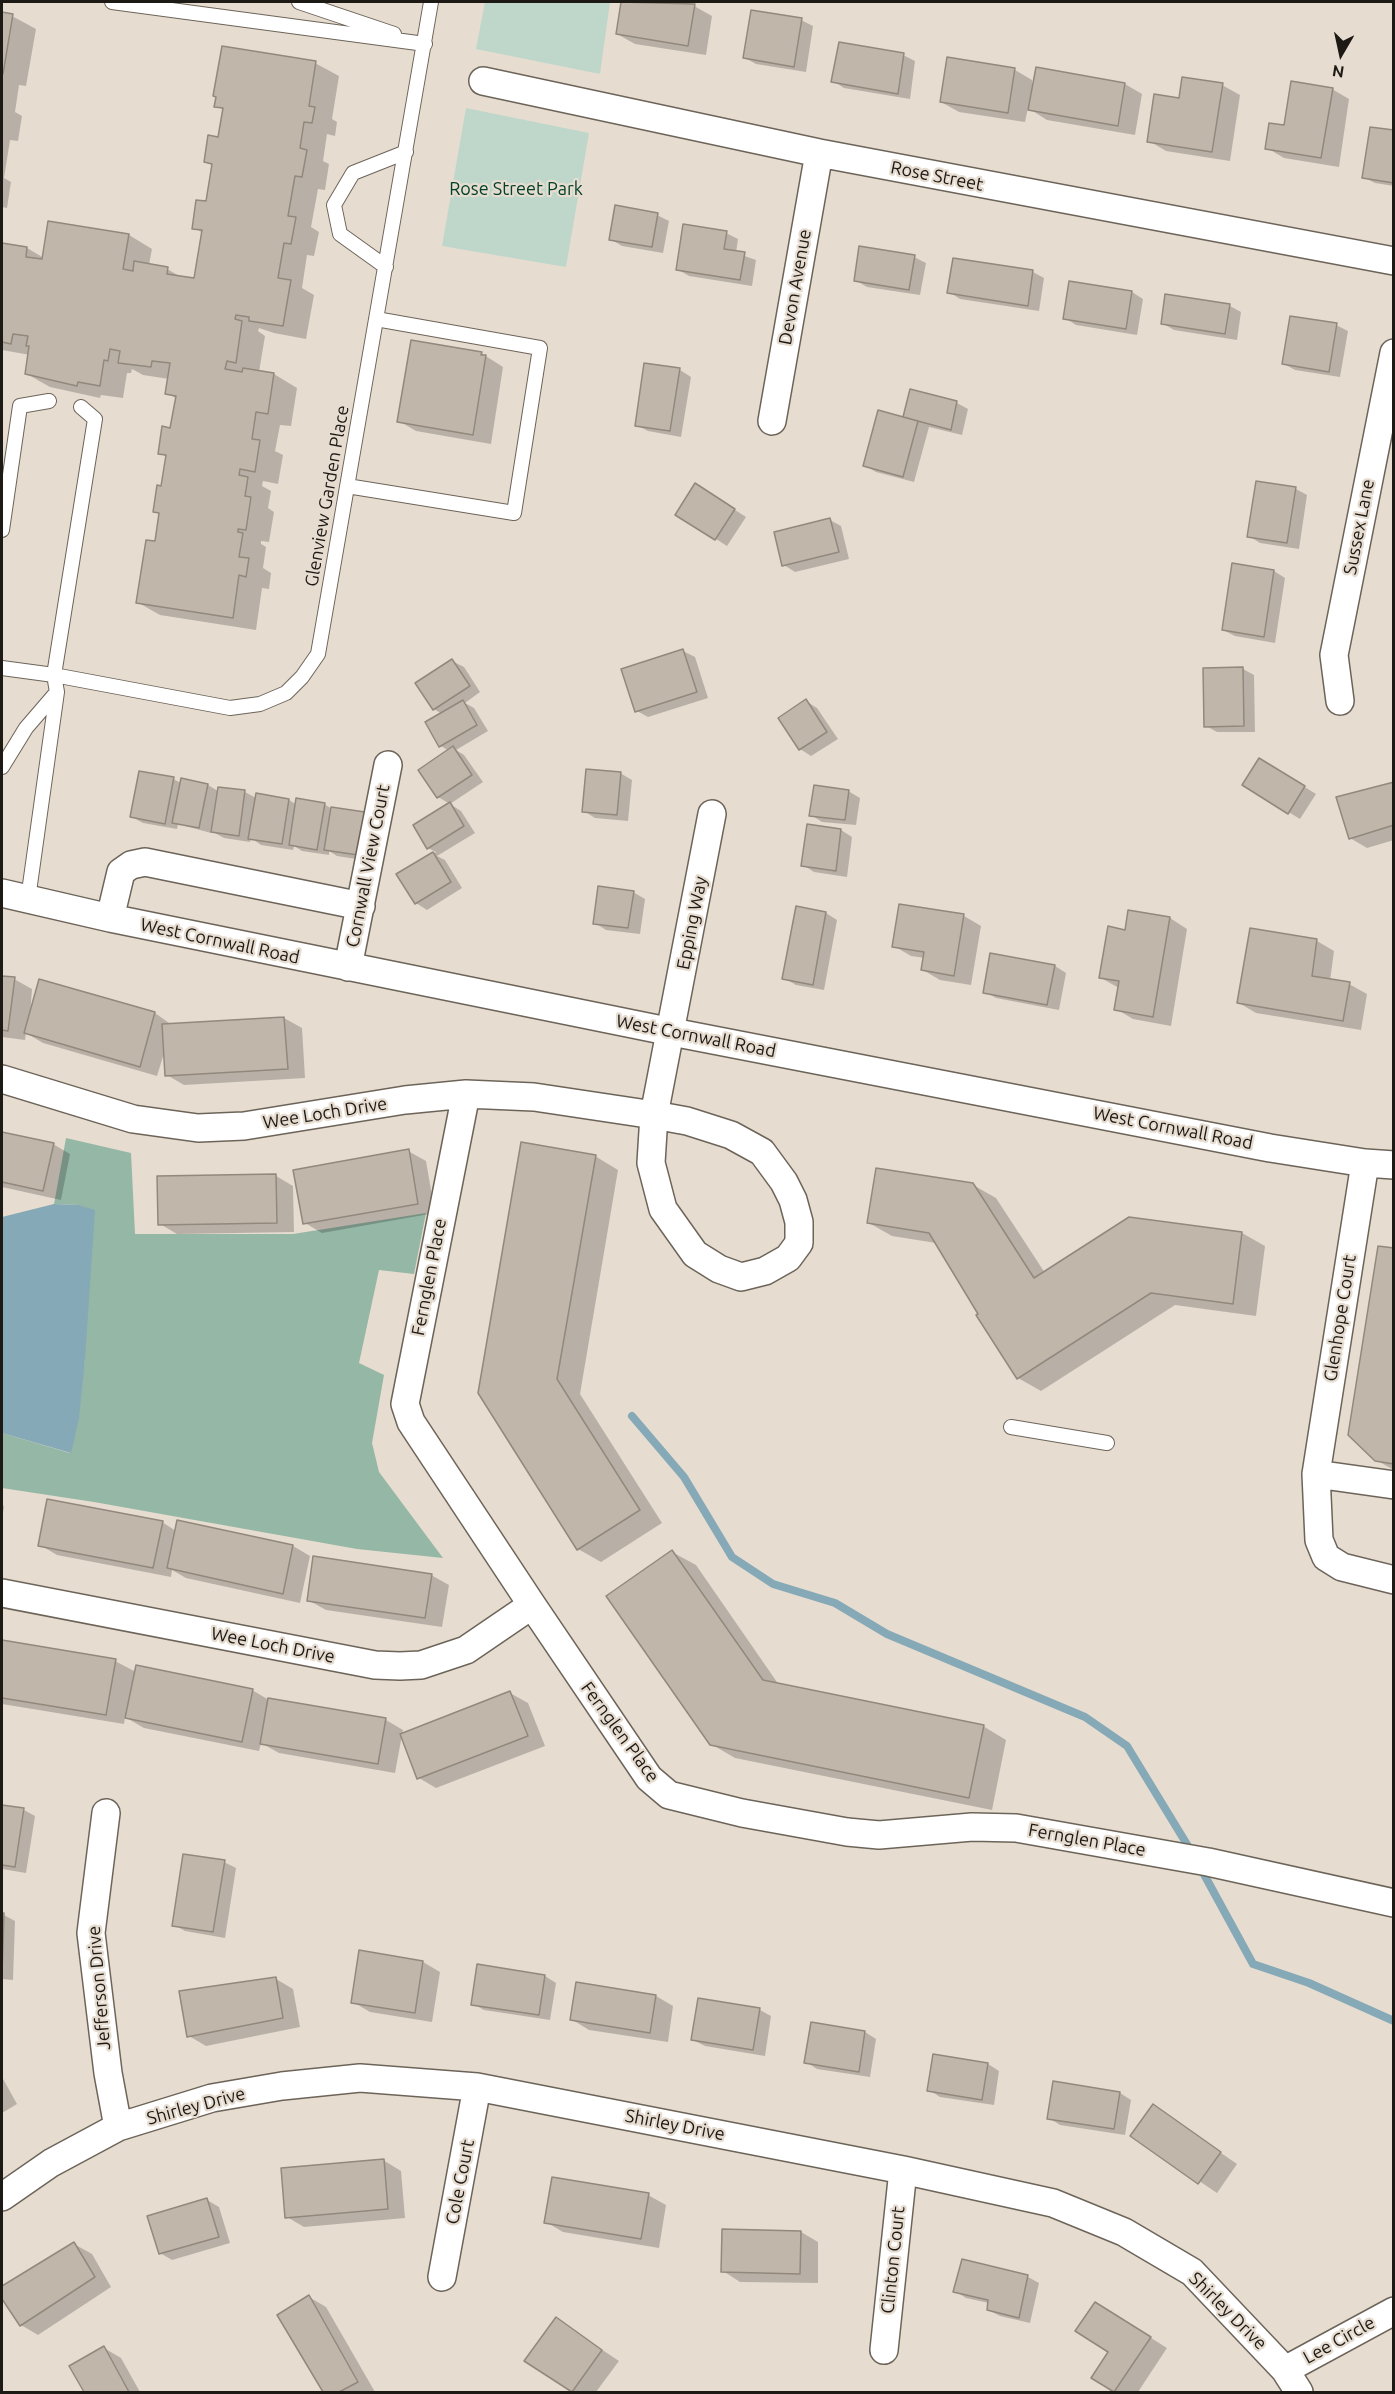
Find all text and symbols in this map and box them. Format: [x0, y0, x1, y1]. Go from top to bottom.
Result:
north arrow [1311, 24, 1371, 84]
text: N [1331, 62, 1345, 82]
street label: Rose Street [889, 156, 985, 196]
park label: Rose Street Park [449, 178, 583, 200]
street label: Devon Avenue [774, 228, 816, 346]
street label: Glenview Garden Place [300, 404, 354, 588]
street label: Sussex Lane [1339, 477, 1379, 577]
street label: Cornwall View Court [342, 783, 394, 949]
street label: Epping Way [672, 875, 712, 971]
street label: West Cornwall Road [138, 914, 302, 968]
street label: West Cornwall Road [614, 1010, 778, 1062]
street label: Wee Loch Drive [261, 1093, 389, 1133]
street label: West Cornwall Road [1091, 1102, 1255, 1154]
street label: Fernglen Place [407, 1217, 451, 1337]
street label: Glenhope Court [1319, 1253, 1361, 1383]
street label: Wee Loch Drive [209, 1622, 337, 1668]
street label: Fernglen Place [576, 1678, 664, 1786]
street label: Fernglen Place [1027, 1819, 1147, 1861]
street label: Jefferson Drive [83, 1925, 115, 2051]
street label: Shirley Drive [144, 2083, 248, 2129]
street label: Shirley Drive [623, 2105, 727, 2145]
street label: Cole Court [441, 2138, 479, 2226]
street label: Clinton Court [877, 2205, 909, 2315]
street label: Shirley Drive [1185, 2268, 1271, 2354]
street label: Lee Circle [1299, 2312, 1379, 2368]

